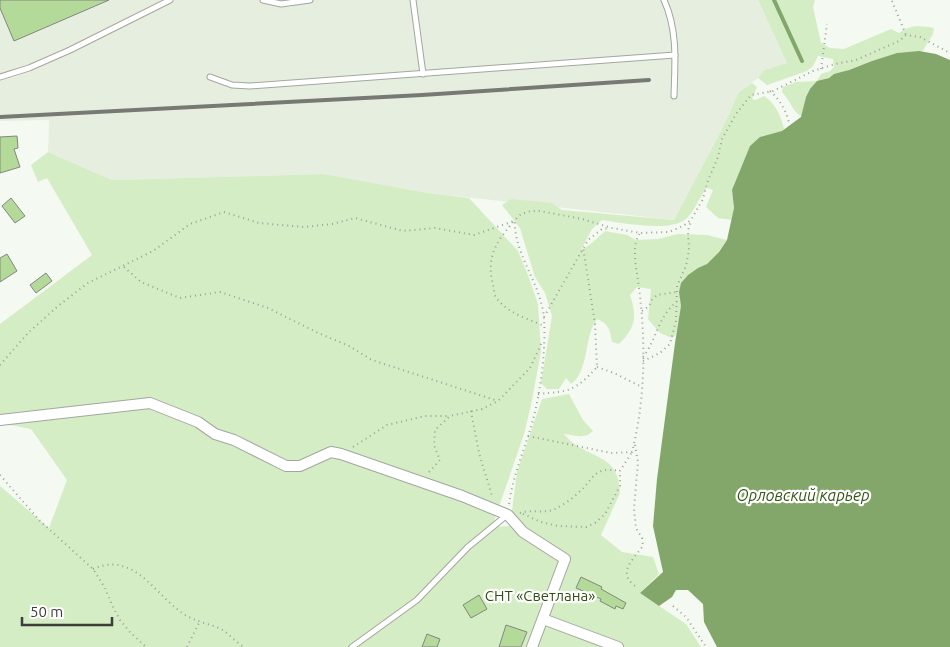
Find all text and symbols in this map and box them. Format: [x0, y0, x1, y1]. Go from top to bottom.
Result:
water label: Орловский карьер [736, 486, 870, 504]
park label: СНТ «Светлана» [485, 587, 595, 604]
scale bar [22, 594, 112, 626]
text: 50 m [30, 603, 63, 620]

